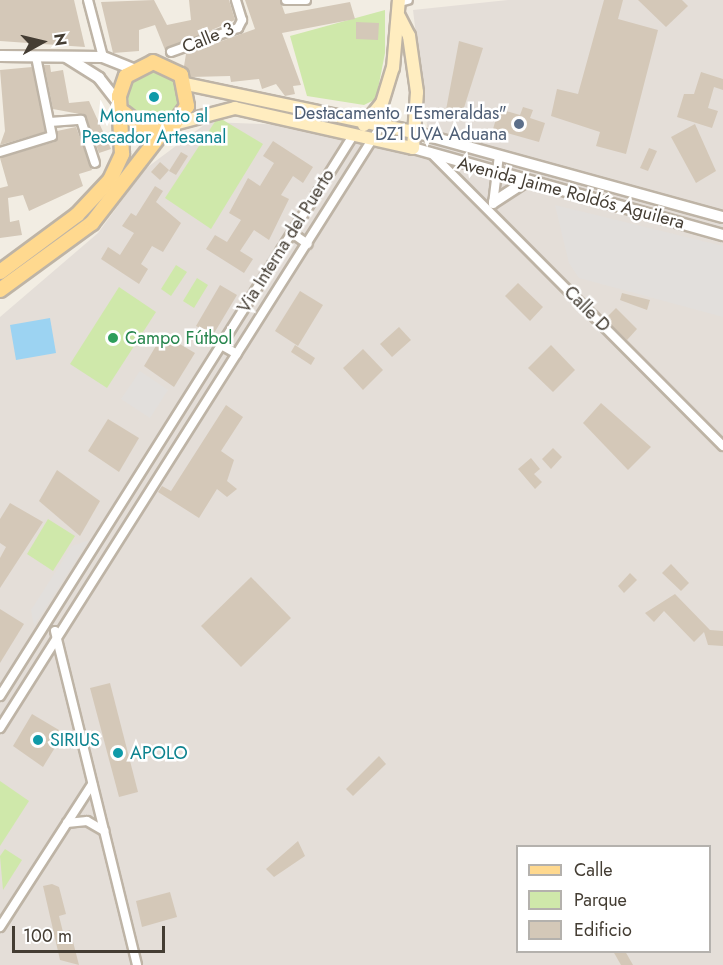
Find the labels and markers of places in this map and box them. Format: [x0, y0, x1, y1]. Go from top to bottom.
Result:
marker: Monumento al Pescador Artesanal [147, 90, 161, 104]
place label: Destacamento "Esmeraldas" DZ1 UVA Aduana [294, 103, 507, 146]
place label: Monumento al Pescador Artesanal [82, 106, 226, 148]
marker: Destacamento "Esmeraldas" DZ1 UVA Aduana [512, 117, 526, 131]
place label: Campo Fútbol [125, 327, 233, 349]
marker: Campo Fútbol [106, 331, 120, 345]
place label: SIRIUS [50, 729, 100, 751]
marker: SIRIUS [31, 733, 45, 747]
place label: APOLO [130, 742, 188, 764]
marker: APOLO [111, 746, 125, 760]

